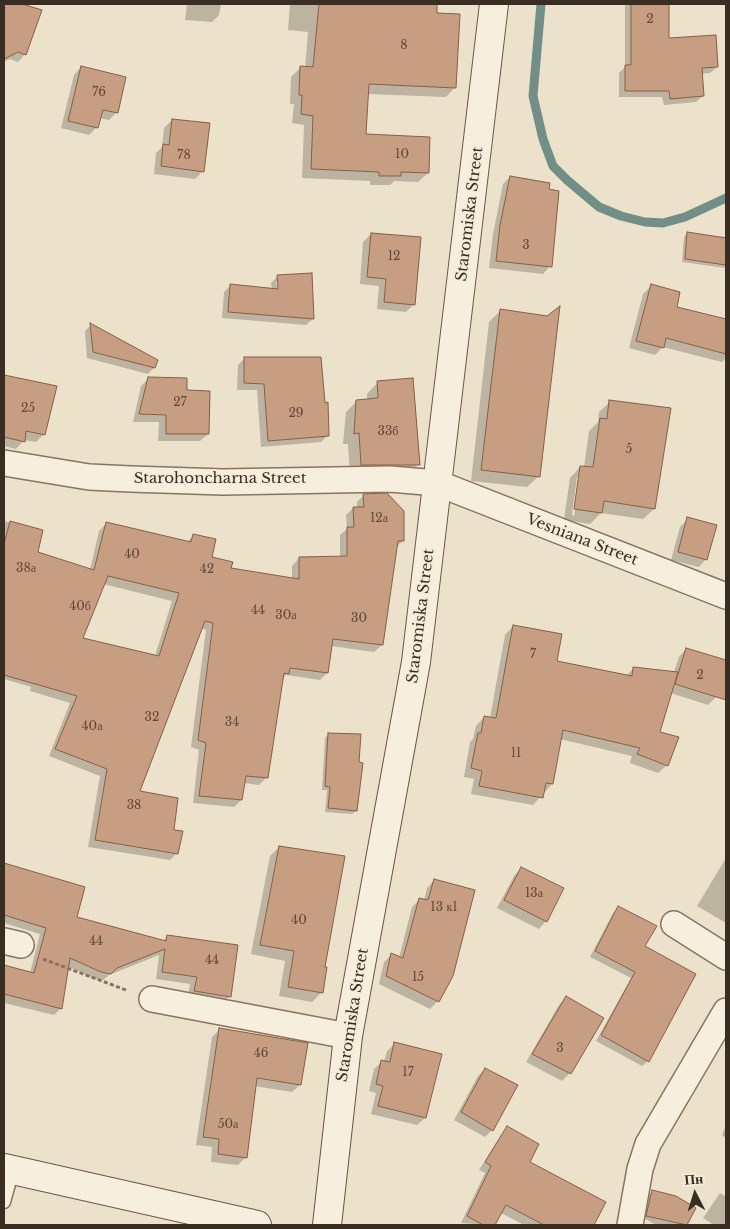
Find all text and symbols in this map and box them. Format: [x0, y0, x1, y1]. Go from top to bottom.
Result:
house number: 2 [646, 13, 654, 27]
house number: 8 [400, 39, 408, 53]
house number: 76 [92, 86, 106, 100]
street label: Staromiska Street [453, 146, 487, 282]
house number: 10 [395, 148, 409, 162]
house number: 78 [177, 149, 191, 163]
house number: 3 [522, 239, 530, 253]
house number: 12 [388, 250, 400, 264]
house number: 27 [173, 396, 187, 410]
house number: 25 [21, 402, 35, 416]
house number: 29 [288, 407, 304, 421]
house number: 33б [378, 425, 398, 439]
house number: 5 [626, 443, 632, 457]
street label: Starohoncharna Street [134, 470, 306, 488]
street label: Vesniana Street [524, 511, 640, 569]
house number: 12а [370, 512, 388, 526]
house number: 40 [124, 548, 140, 562]
street label: Staromiska Street [404, 548, 438, 684]
house number: 38а [16, 562, 36, 576]
house number: 42 [200, 563, 214, 577]
house number: 40б [69, 600, 91, 614]
house number: 44 [251, 604, 265, 618]
house number: 30а [275, 609, 297, 623]
house number: 30 [351, 612, 367, 626]
house number: 7 [530, 648, 536, 662]
house number: 2 [696, 669, 704, 683]
house number: 32 [145, 711, 159, 725]
house number: 34 [225, 716, 239, 730]
house number: 40а [82, 720, 102, 734]
house number: 11 [511, 747, 521, 761]
house number: 38 [127, 799, 141, 813]
house number: 13а [525, 887, 543, 901]
house number: 13 к1 [430, 901, 458, 915]
house number: 40 [291, 914, 307, 928]
house number: 44 [89, 935, 103, 949]
street label: Staromiska Street [334, 947, 372, 1083]
house number: 44 [205, 954, 219, 968]
house number: 15 [412, 971, 424, 985]
house number: 3 [556, 1042, 564, 1056]
house number: 46 [254, 1047, 268, 1061]
house number: 17 [402, 1066, 414, 1080]
house number: 50а [218, 1118, 238, 1132]
north arrow [670, 1169, 720, 1219]
text: Пн [683, 1169, 704, 1189]

